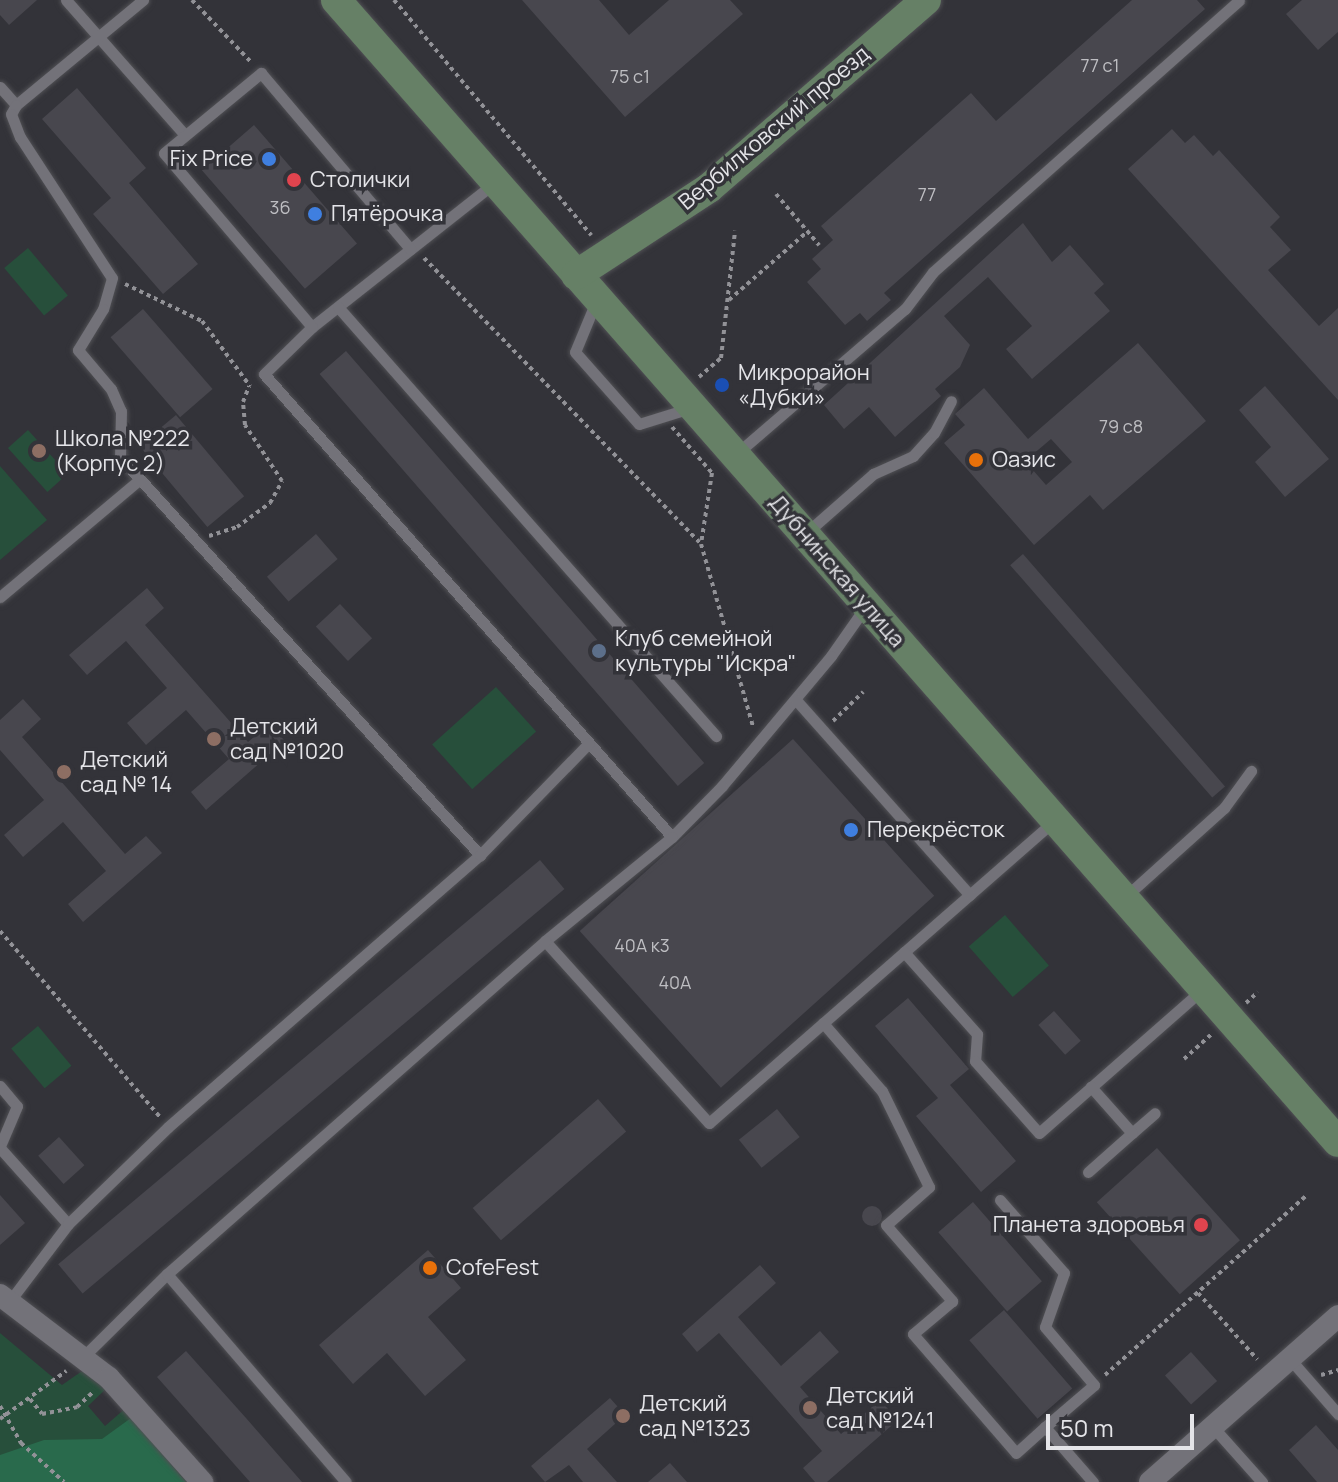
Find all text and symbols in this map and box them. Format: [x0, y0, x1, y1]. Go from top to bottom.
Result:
street label: Вербилковский проезд [673, 41, 875, 215]
house number: 77 с1 [1080, 54, 1120, 76]
house number: 75 с1 [610, 65, 650, 87]
place label: Fix Price [170, 146, 253, 172]
marker: Fix Price [260, 150, 278, 168]
place label: Столички [310, 167, 410, 193]
marker: Столички [285, 171, 303, 189]
house number: 77 [918, 183, 936, 205]
house number: 36 [269, 196, 291, 218]
place label: Пятёрочка [331, 201, 444, 227]
marker: Пятёрочка [306, 205, 324, 223]
place label: Микрорайон «Дубки» [738, 359, 870, 410]
marker: Микрорайон «Дубки» [713, 376, 731, 394]
house number: 79 с8 [1099, 415, 1143, 437]
place label: Школа №222 (Корпус 2) [55, 425, 190, 476]
marker: Школа №222 (Корпус 2) [30, 442, 48, 460]
place label: Оазис [992, 447, 1056, 473]
marker: Оазис [967, 451, 985, 469]
street label: Дубнинская улица [764, 489, 910, 653]
place label: Клуб семейной культуры "Искра" [615, 625, 796, 676]
marker: Клуб семейной культуры "Искра" [590, 642, 608, 660]
place label: Детский сад №1020 [230, 713, 344, 764]
marker: Детский сад №1020 [205, 730, 223, 748]
place label: Детский сад № 14 [80, 746, 172, 798]
marker: Детский сад № 14 [55, 763, 73, 781]
place label: Перекрёсток [867, 817, 1004, 843]
marker: Перекрёсток [842, 821, 860, 839]
house number: 40А к3 [614, 934, 670, 956]
house number: 40А [659, 971, 691, 993]
place label: Планета здоровья [993, 1212, 1185, 1238]
marker: Планета здоровья [1192, 1216, 1210, 1234]
place label: CofeFest [446, 1255, 539, 1281]
marker: CofeFest [421, 1259, 439, 1277]
place label: Детский сад №1241 [826, 1382, 934, 1434]
place label: Детский сад №1323 [639, 1390, 751, 1442]
scale bar [1050, 1398, 1198, 1448]
marker: Детский сад №1241 [801, 1399, 819, 1417]
marker: Детский сад №1323 [614, 1407, 632, 1425]
text: 50 m [1060, 1411, 1114, 1444]

